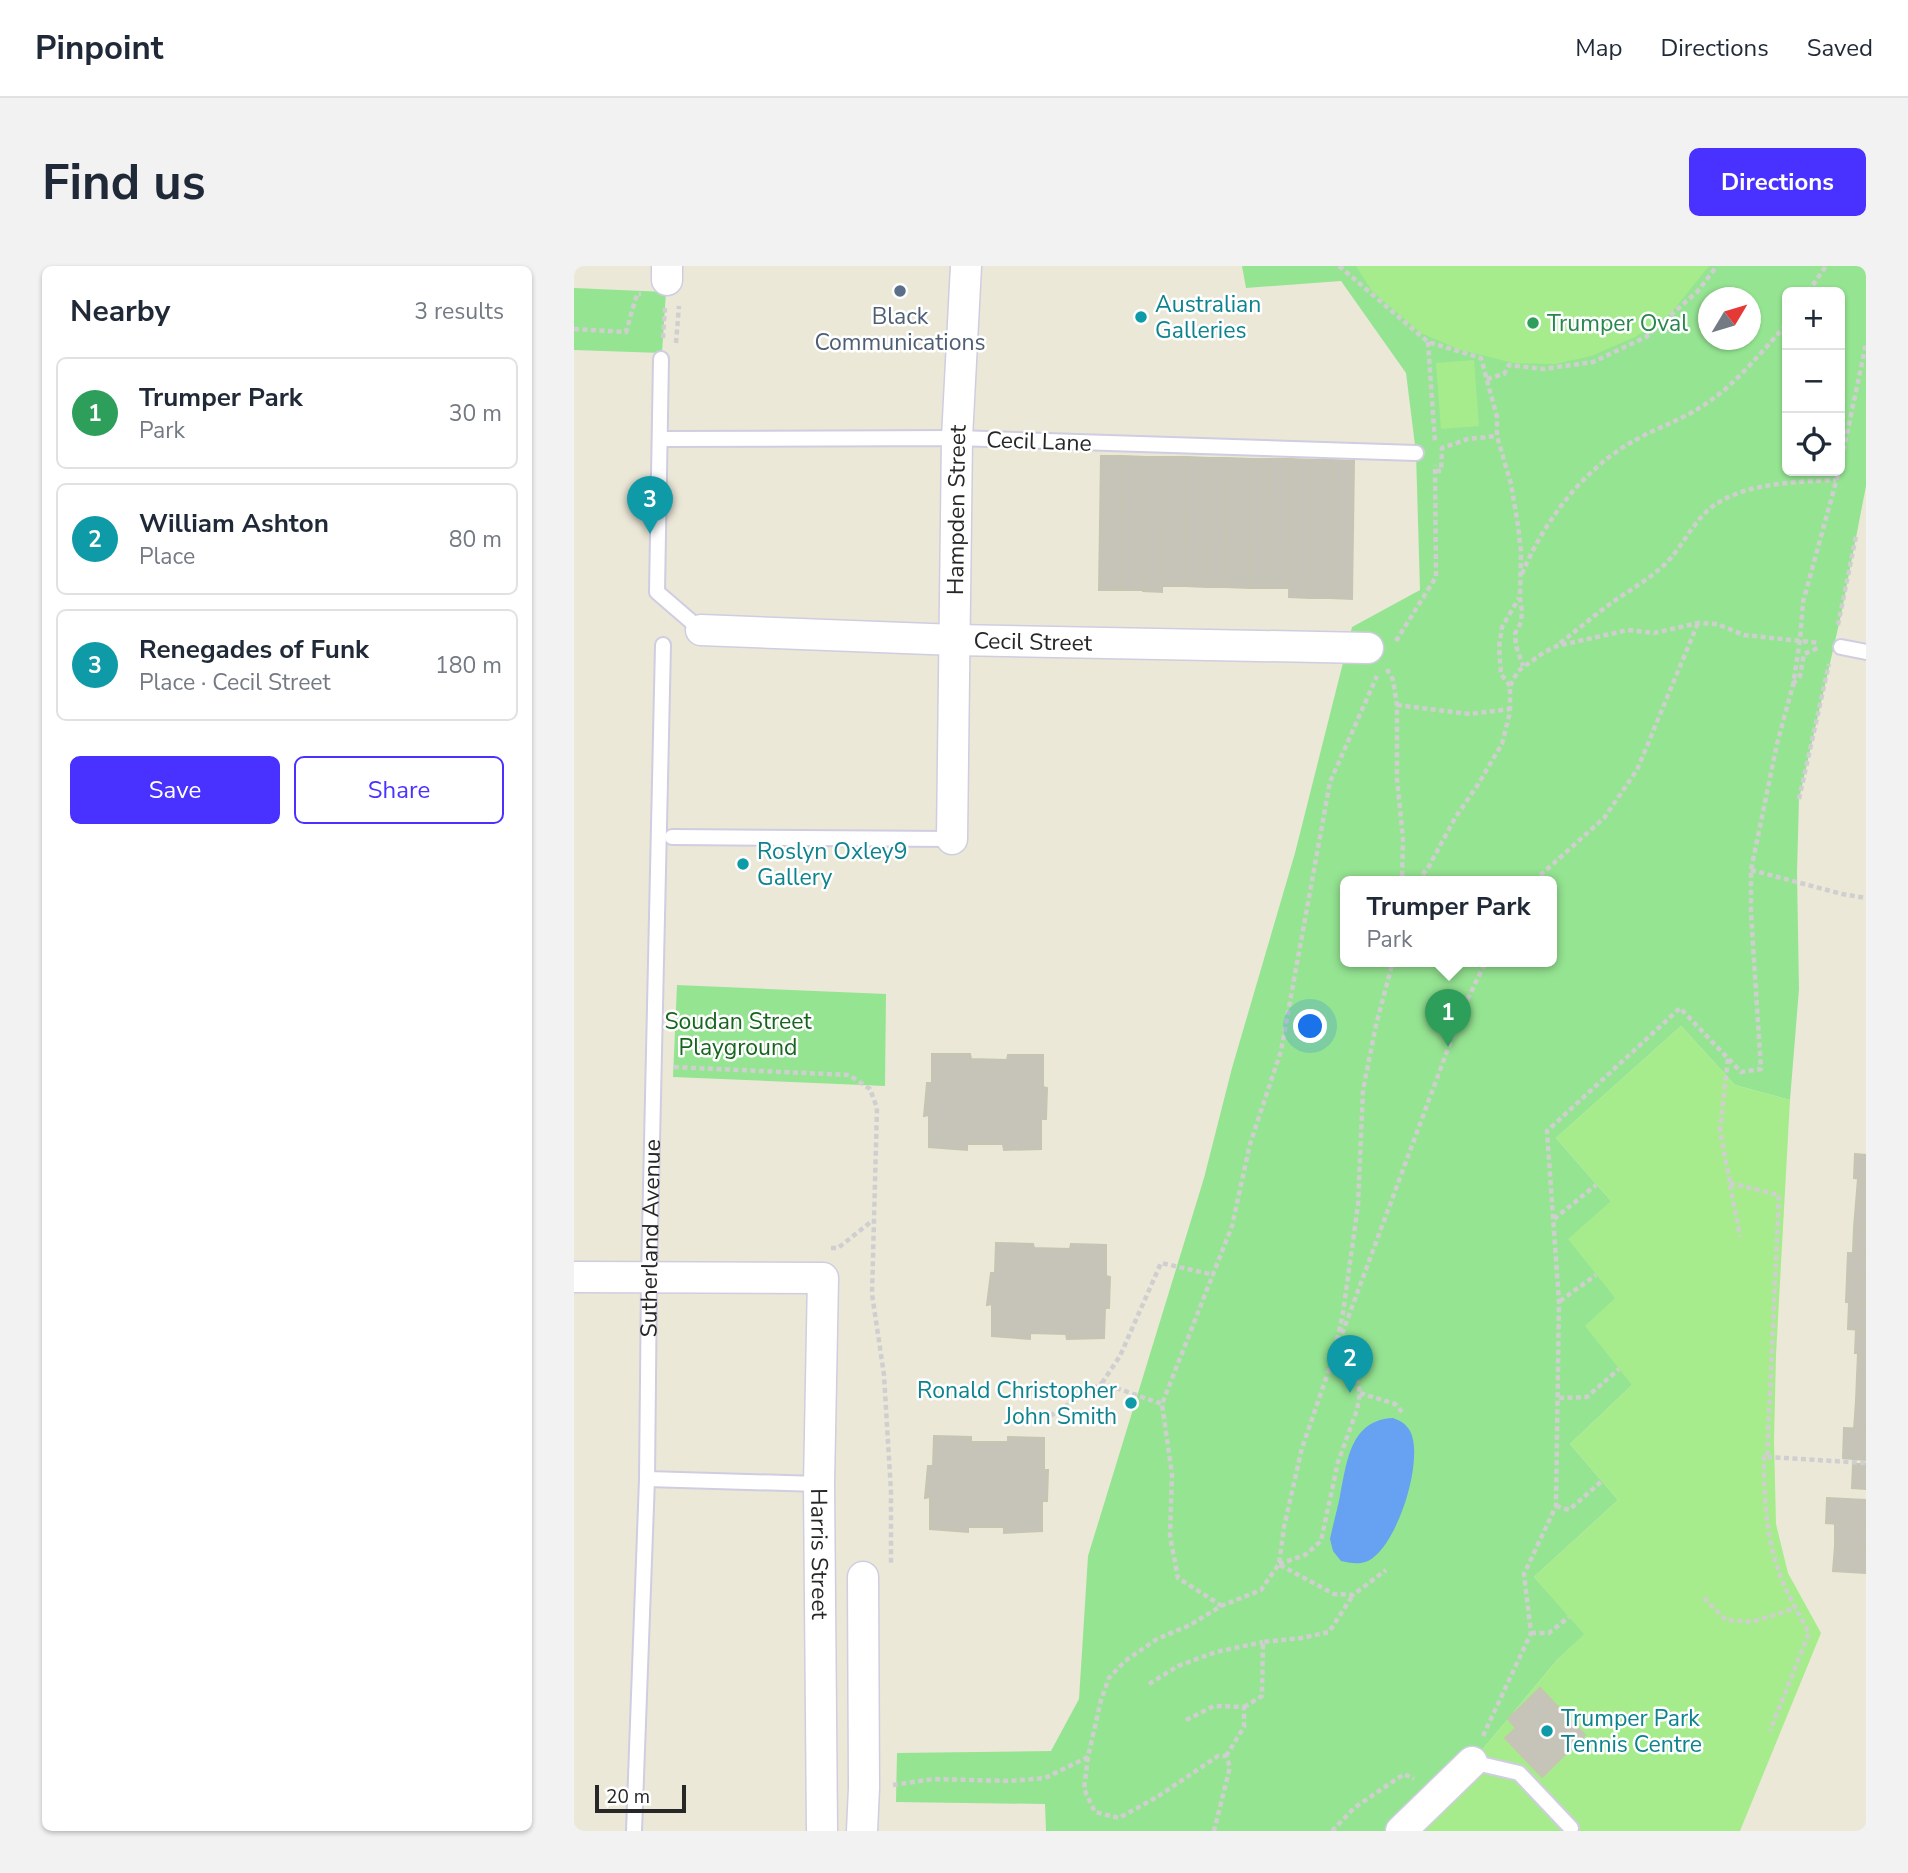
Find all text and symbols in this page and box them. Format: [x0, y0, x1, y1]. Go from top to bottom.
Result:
text: Pinpoint [35, 26, 163, 71]
text: Map [1575, 32, 1622, 64]
text: Directions [1660, 32, 1769, 64]
text: Saved [1807, 32, 1873, 64]
button: Directions [1689, 148, 1866, 216]
text: Find us [42, 149, 206, 216]
marker: Black Communications [892, 283, 908, 299]
north arrow [1698, 287, 1761, 350]
map controls [1782, 287, 1845, 476]
button: + [1782, 287, 1845, 350]
place label: Australian Galleries [1155, 289, 1261, 346]
text: Nearby [70, 291, 170, 332]
text: 3 results [414, 296, 504, 327]
place label: Black Communications [814, 301, 986, 358]
place label: Trumper Oval [1547, 308, 1688, 339]
marker: Australian Galleries [1133, 309, 1149, 325]
marker: Trumper Oval [1525, 315, 1541, 331]
button: − [1782, 350, 1845, 413]
text: Trumper Park [139, 380, 303, 415]
text: 1 [88, 398, 102, 429]
text: 30 m [449, 398, 502, 429]
button: locate [1782, 413, 1845, 476]
text: Park [139, 415, 185, 446]
street label: Hampden Street [940, 423, 974, 595]
street label: Cecil Lane [986, 424, 1092, 459]
pin: 3 [627, 476, 673, 534]
text: William Ashton [139, 506, 329, 541]
text: 2 [88, 524, 102, 555]
text: 80 m [449, 524, 502, 555]
text: Place [139, 541, 195, 572]
street label: Cecil Street [973, 625, 1093, 659]
text: Renegades of Funk [139, 632, 369, 667]
text: 3 [88, 650, 102, 681]
text: 180 m [435, 650, 502, 681]
text: Place · Cecil Street [139, 667, 331, 698]
button: Save [70, 756, 280, 824]
button: Share [294, 756, 504, 824]
place label: Roslyn Oxley9 Gallery [757, 836, 907, 893]
marker: Roslyn Oxley9 Gallery [735, 856, 751, 872]
popup [1340, 876, 1557, 967]
text: Trumper Park [1367, 889, 1530, 924]
text: Park [1367, 924, 1413, 955]
pin: 1 [1425, 989, 1471, 1047]
park label: Soudan Street Playground [664, 1006, 813, 1063]
your location [1293, 1009, 1327, 1043]
street label: Sutherland Avenue [633, 1139, 668, 1338]
pin: 2 [1327, 1335, 1373, 1393]
place label: Ronald Christopher John Smith [917, 1375, 1118, 1432]
marker: Ronald Christopher John Smith [1123, 1395, 1139, 1411]
street label: Harris Street [803, 1488, 835, 1621]
place label: Trumper Park Tennis Centre [1561, 1703, 1702, 1760]
marker: Trumper Park Tennis Centre [1539, 1723, 1555, 1739]
scale bar [595, 1782, 686, 1814]
text: 20 m [606, 1784, 650, 1810]

